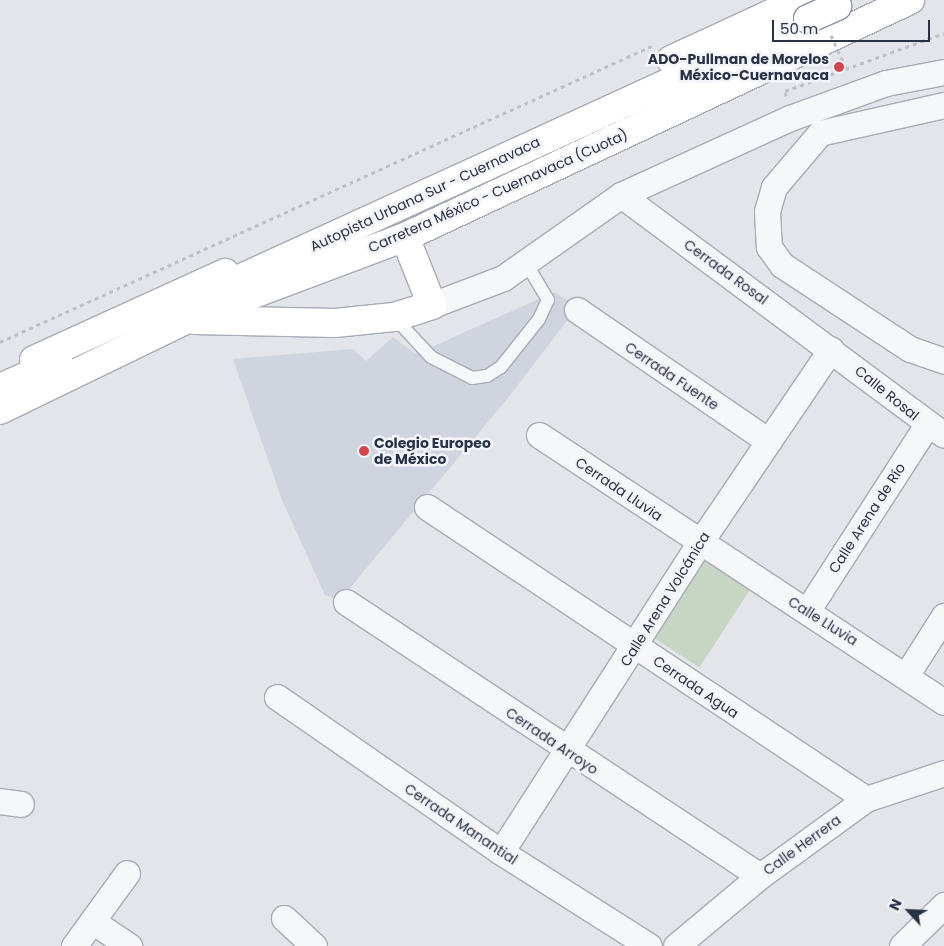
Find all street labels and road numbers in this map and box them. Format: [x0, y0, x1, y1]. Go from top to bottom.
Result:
street label: Carretera México - Cuernavaca (Cuota) [366, 126, 630, 256]
street label: Autopista Urbana Sur - Cuernavaca [307, 133, 543, 255]
street label: Cerrada Rosal [681, 236, 771, 308]
street label: Cerrada Fuente [622, 338, 722, 414]
street label: Calle Rosal [852, 362, 922, 424]
street label: Cerrada Lluvia [572, 454, 666, 524]
street label: Calle Arena de Río [825, 460, 909, 576]
street label: Calle Arena Volcánica [617, 529, 713, 669]
street label: Calle Lluvia [785, 593, 861, 649]
street label: Cerrada Agua [650, 652, 742, 722]
street label: Cerrada Arroyo [503, 704, 601, 778]
street label: Cerrada Manantial [401, 780, 521, 868]
street label: Calle Herrera [760, 811, 844, 879]

